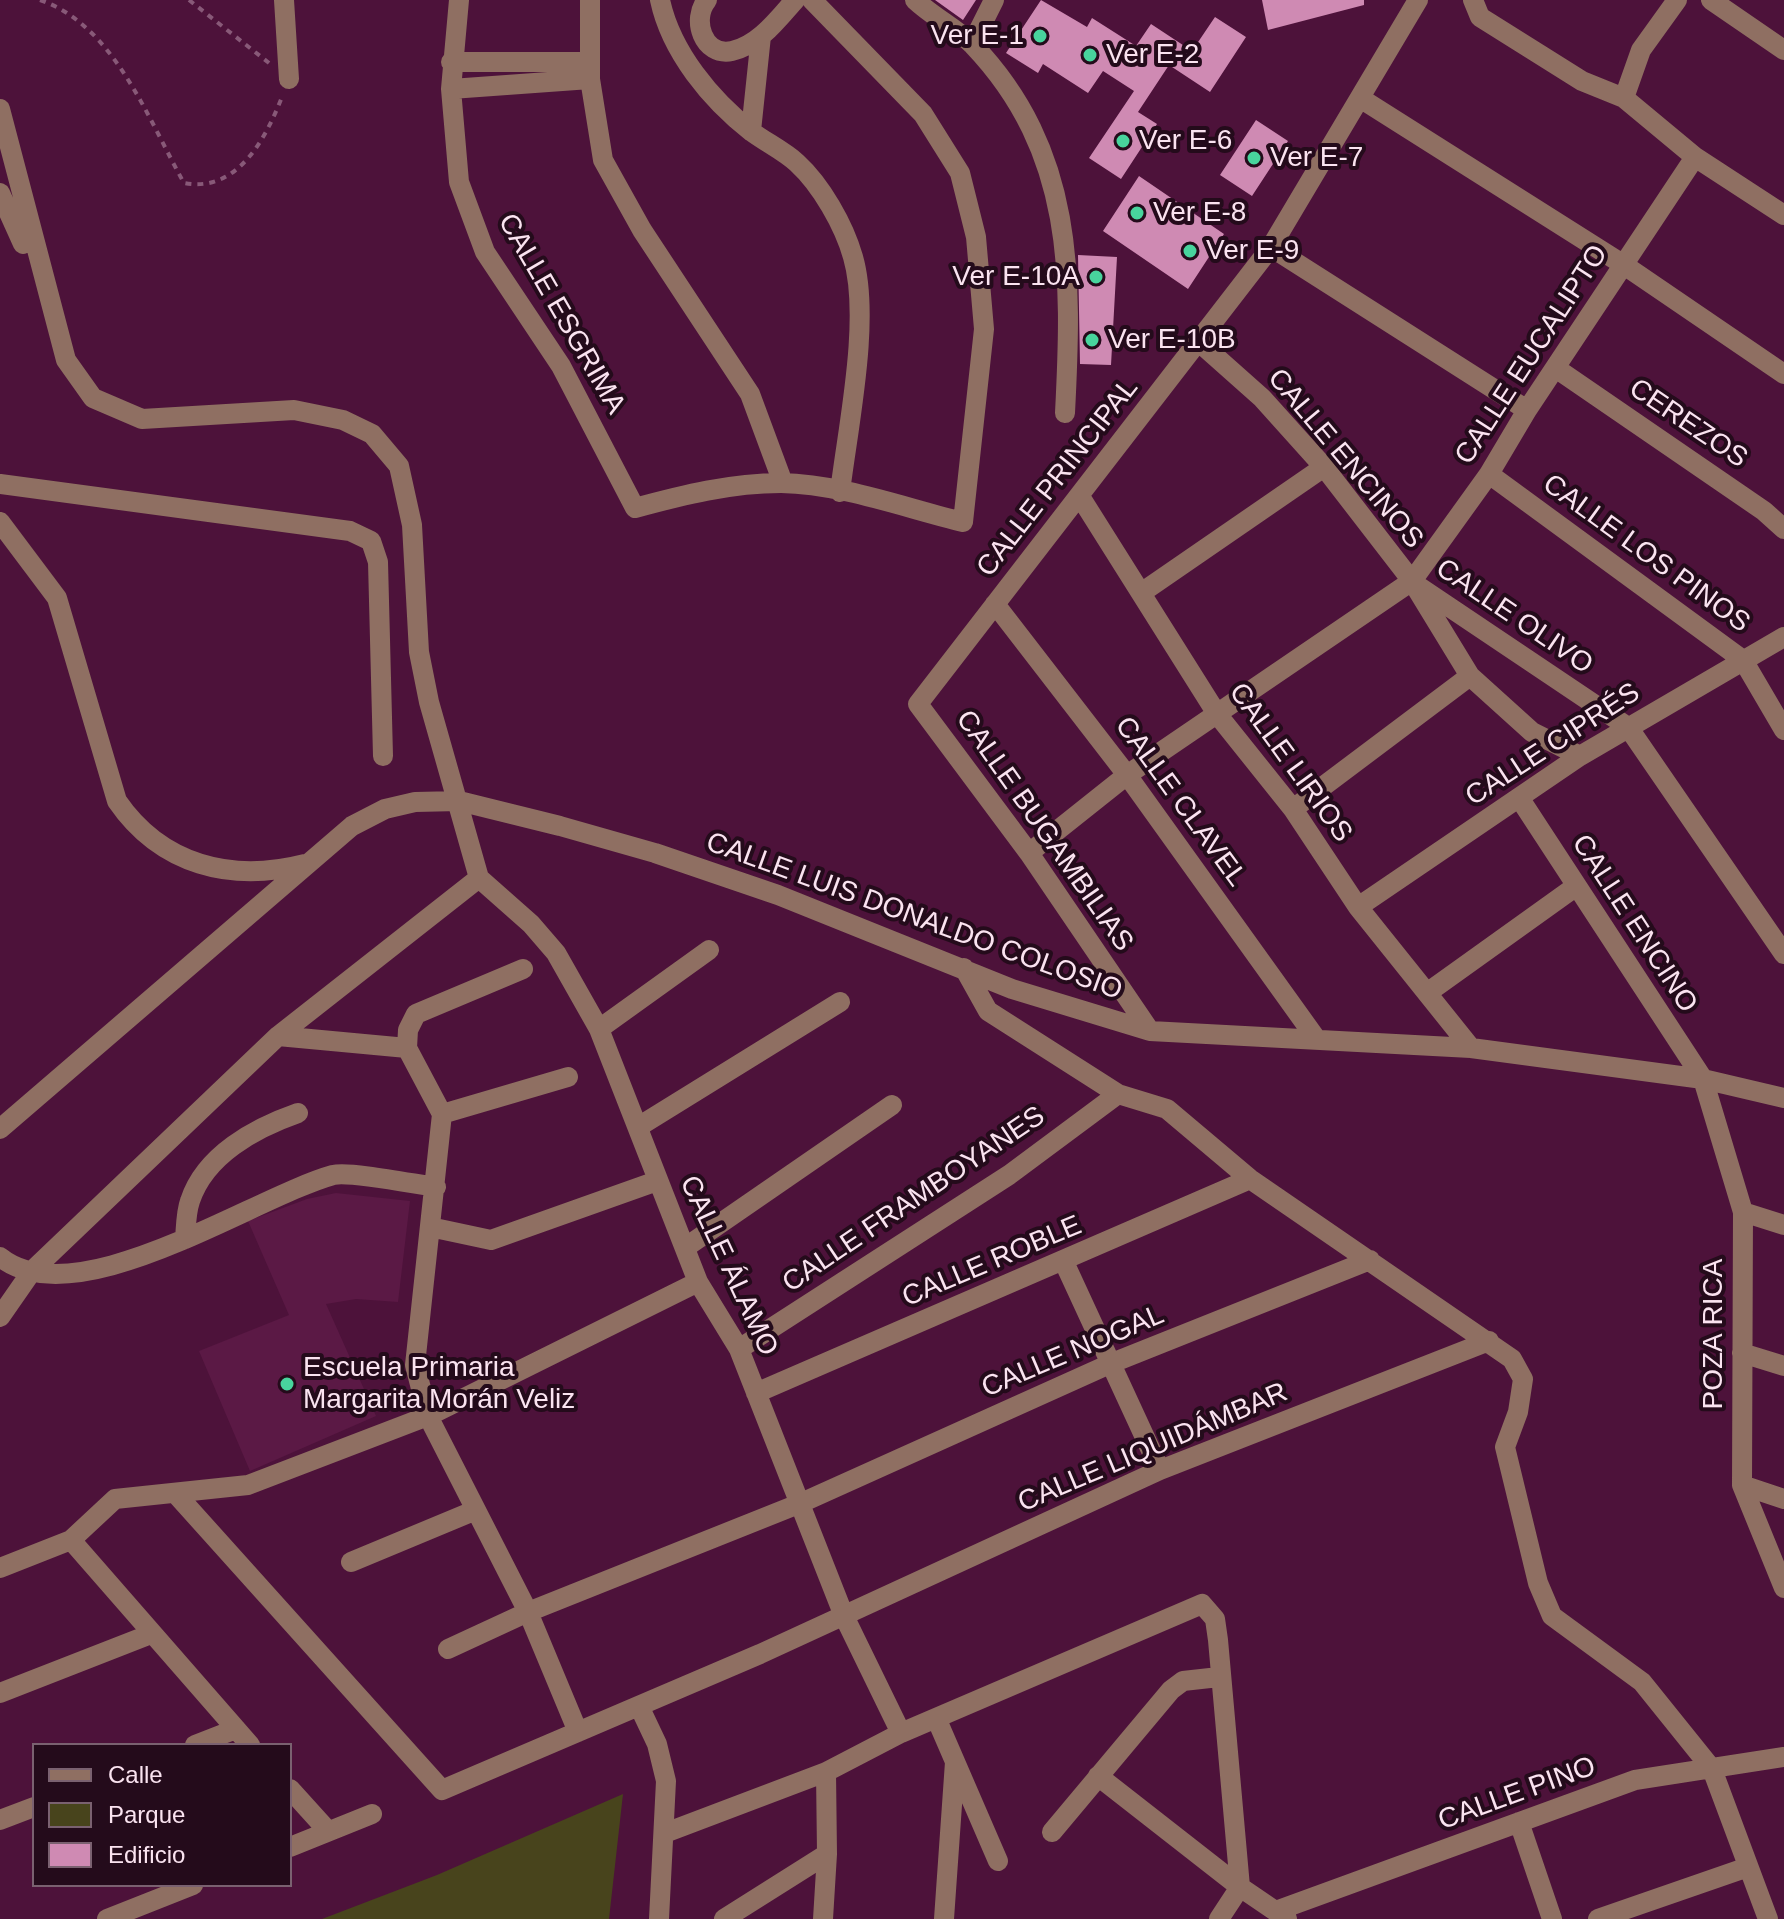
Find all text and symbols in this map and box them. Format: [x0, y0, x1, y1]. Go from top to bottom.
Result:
place label: Ver E-1 [931, 19, 1024, 53]
marker: Ver E-1 [1031, 27, 1049, 45]
place label: Ver E-2 [1106, 38, 1199, 72]
marker: Ver E-2 [1081, 46, 1099, 64]
place label: Ver E-6 [1139, 124, 1232, 158]
marker: Ver E-6 [1114, 132, 1132, 150]
place label: Ver E-7 [1270, 141, 1363, 175]
marker: Ver E-7 [1245, 149, 1263, 167]
place label: Ver E-8 [1153, 196, 1246, 230]
marker: Ver E-8 [1128, 204, 1146, 222]
street label: CALLE ESGRIMA [490, 208, 632, 420]
place label: Ver E-9 [1206, 234, 1299, 268]
street label: CALLE EUCALIPTO [1449, 239, 1615, 471]
marker: Ver E-9 [1181, 242, 1199, 260]
place label: Ver E-10A [952, 260, 1080, 294]
marker: Ver E-10A [1087, 268, 1105, 286]
place label: Ver E-10B [1108, 323, 1236, 357]
marker: Ver E-10B [1083, 331, 1101, 349]
street label: CALLE ENCINOS [1260, 362, 1430, 556]
street label: CALLE PRINCIPAL [970, 372, 1146, 584]
street label: CEREZOS [1622, 372, 1754, 476]
street label: CALLE LOS PINOS [1536, 468, 1756, 640]
street label: CALLE OLIVO [1429, 552, 1599, 682]
street label: CALLE CIPRÉS [1460, 676, 1646, 814]
street label: CALLE LIRIOS [1221, 677, 1359, 849]
street label: CALLE BUGAMBILIAS [948, 704, 1140, 958]
street label: CALLE CLAVEL [1107, 710, 1253, 894]
street label: CALLE LUIS DONALDO COLOSIO [701, 826, 1127, 1008]
street label: CALLE ENCINO [1564, 829, 1704, 1019]
street label: CALLE FRAMBOYANES [776, 1100, 1052, 1300]
street label: CALLE ÁLAMO [672, 1171, 784, 1361]
street label: CALLE ROBLE [897, 1209, 1087, 1315]
street label: POZA RICA [1697, 1259, 1731, 1409]
street label: CALLE NOGAL [977, 1299, 1169, 1405]
place label: Escuela Primaria Margarita Morán Veliz [303, 1351, 575, 1417]
marker: Escuela Primaria Margarita Morán Veliz [278, 1375, 296, 1393]
street label: CALLE LIQUIDÁMBAR [1013, 1376, 1293, 1520]
legend [32, 1743, 292, 1887]
street label: CALLE PINO [1434, 1750, 1600, 1838]
text: Calle [108, 1761, 163, 1788]
text: Parque [108, 1801, 185, 1828]
text: Edificio [108, 1841, 185, 1868]

